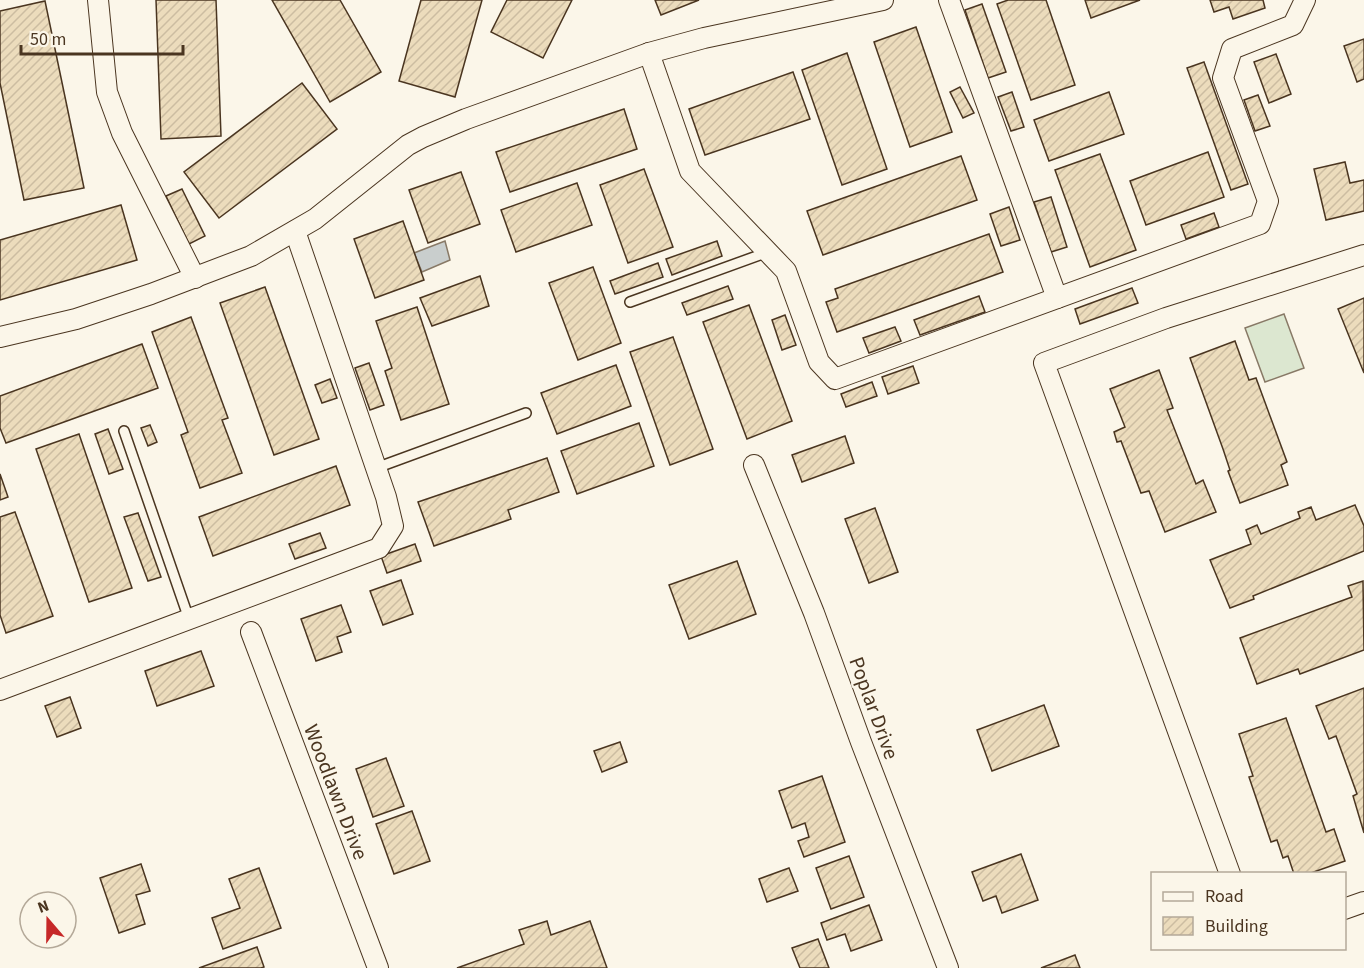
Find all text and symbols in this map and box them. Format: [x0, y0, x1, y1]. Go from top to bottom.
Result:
scale bar [21, 18, 183, 56]
text: 50 m [30, 27, 66, 52]
street label: Poplar Drive [842, 652, 906, 764]
street label: Woodlawn Drive [296, 720, 376, 864]
legend [1151, 872, 1346, 950]
text: Road [1205, 884, 1244, 909]
north arrow [18, 890, 78, 950]
text: N [34, 895, 52, 919]
text: Building [1205, 914, 1268, 939]

